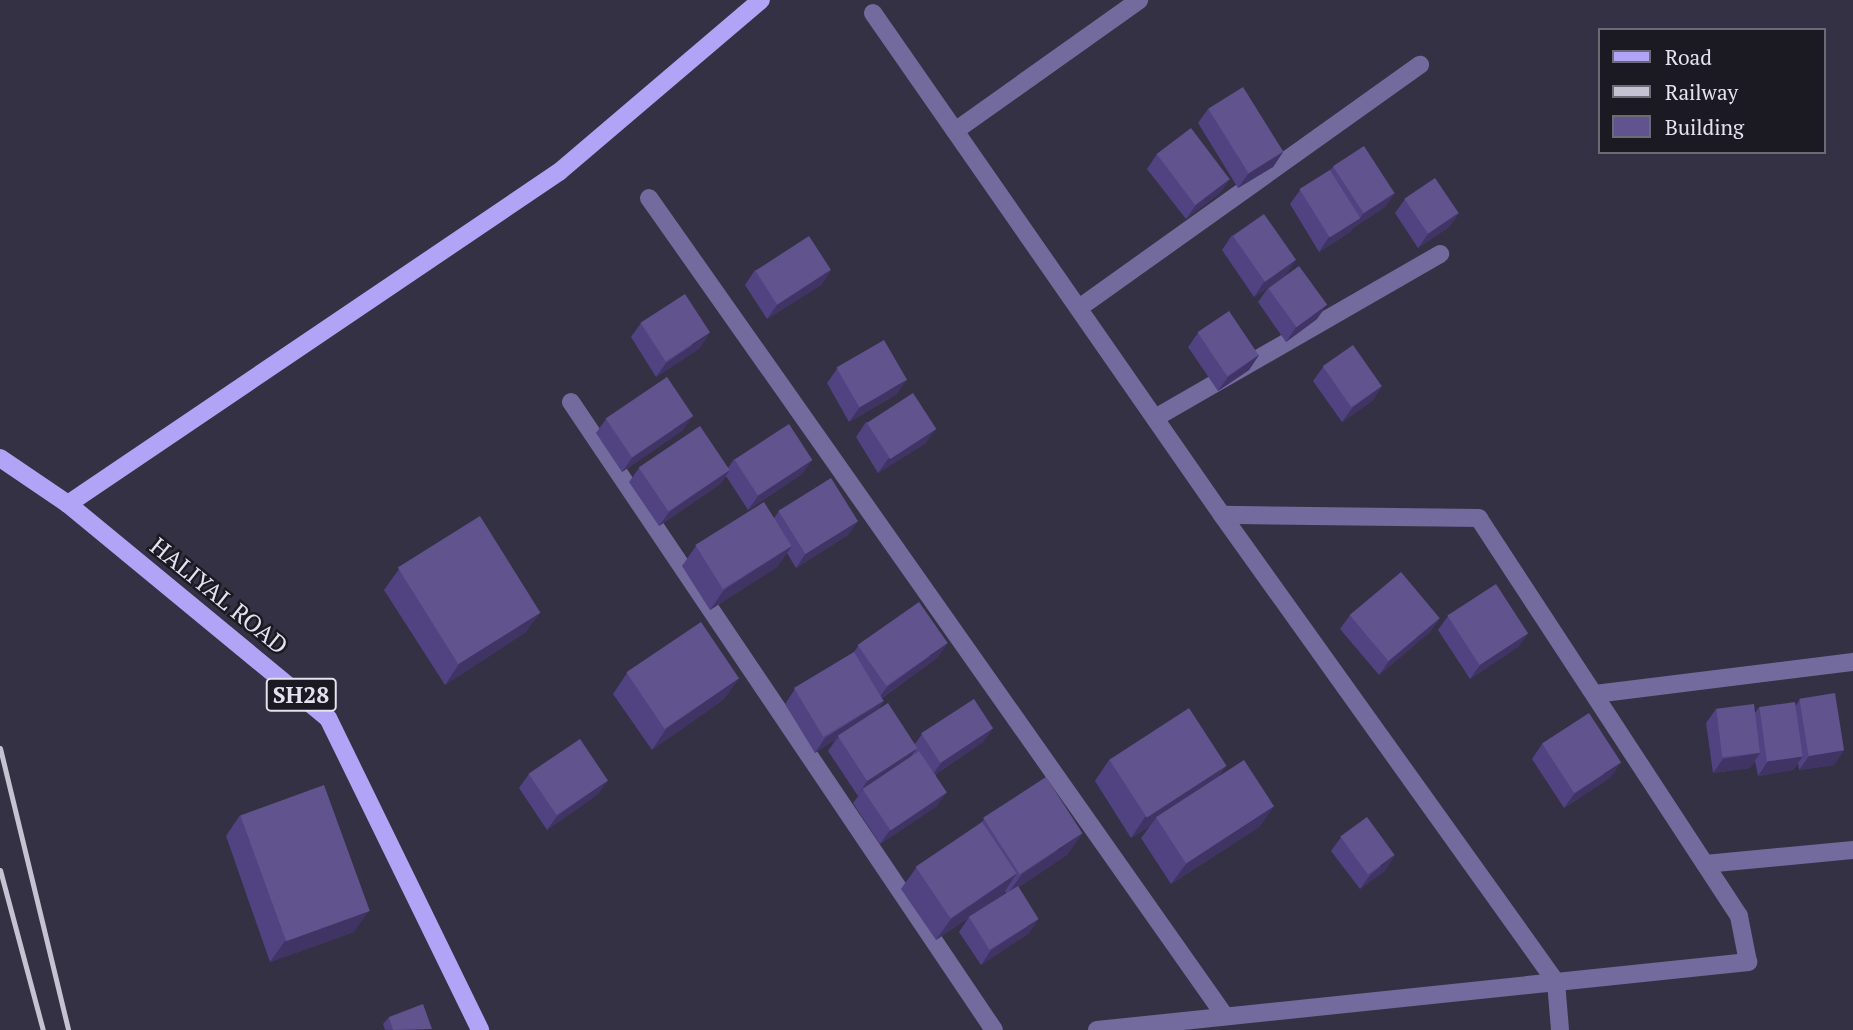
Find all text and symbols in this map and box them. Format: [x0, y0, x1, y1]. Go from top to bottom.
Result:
legend [1598, 28, 1825, 154]
text: Road [1665, 43, 1712, 71]
text: Railway [1665, 78, 1738, 106]
text: Building [1665, 113, 1744, 141]
street label: HALIYAL ROAD [144, 532, 294, 660]
road number: SH28 [264, 676, 338, 715]

